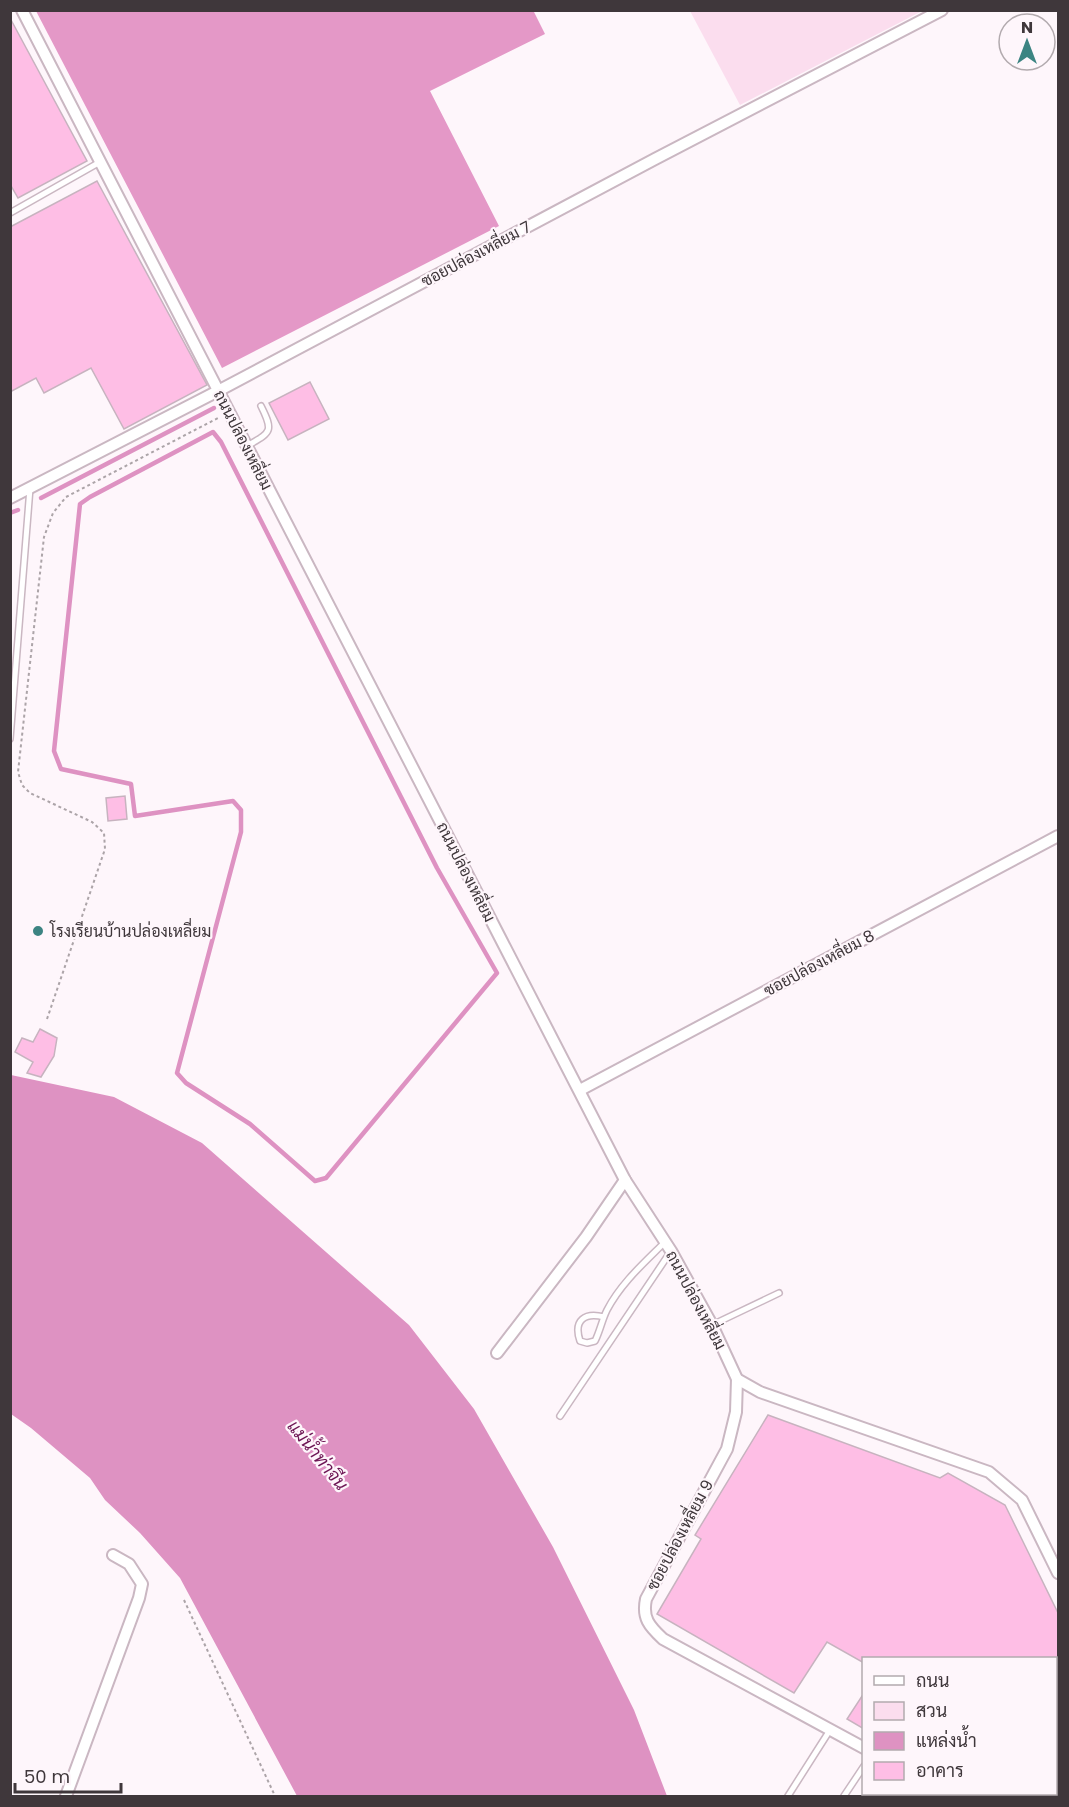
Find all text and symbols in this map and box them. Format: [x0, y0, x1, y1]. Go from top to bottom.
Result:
north arrow [997, 12, 1057, 72]
text: N [1021, 16, 1033, 39]
street label: ซอยปล่องเหลี่ยม 7 [416, 213, 535, 293]
street label: ถนนปล่องเหลี่ยม [208, 385, 281, 494]
street label: ถนนปล่องเหลี่ยม [431, 817, 504, 926]
place label: โรงเรียนบ้านปล่องเหลี่ยม [49, 917, 211, 943]
street label: ซอยปล่องเหลี่ยม 8 [758, 921, 879, 1002]
marker: โรงเรียนบ้านปล่องเหลี่ยม [31, 924, 45, 938]
street label: ถนนปล่องเหลี่ยม [660, 1245, 735, 1354]
water label: แม่น้ำท่าจีน [282, 1413, 357, 1496]
street label: ซอยปล่องเหลี่ยม 9 [638, 1474, 719, 1595]
legend [862, 1657, 1057, 1795]
text: ถนน [916, 1668, 949, 1693]
text: สวน [916, 1698, 947, 1723]
text: แหล่งน้ำ [916, 1725, 977, 1753]
scale bar [15, 1756, 122, 1794]
text: อาคาร [916, 1758, 964, 1783]
text: 50 m [24, 1764, 70, 1789]

